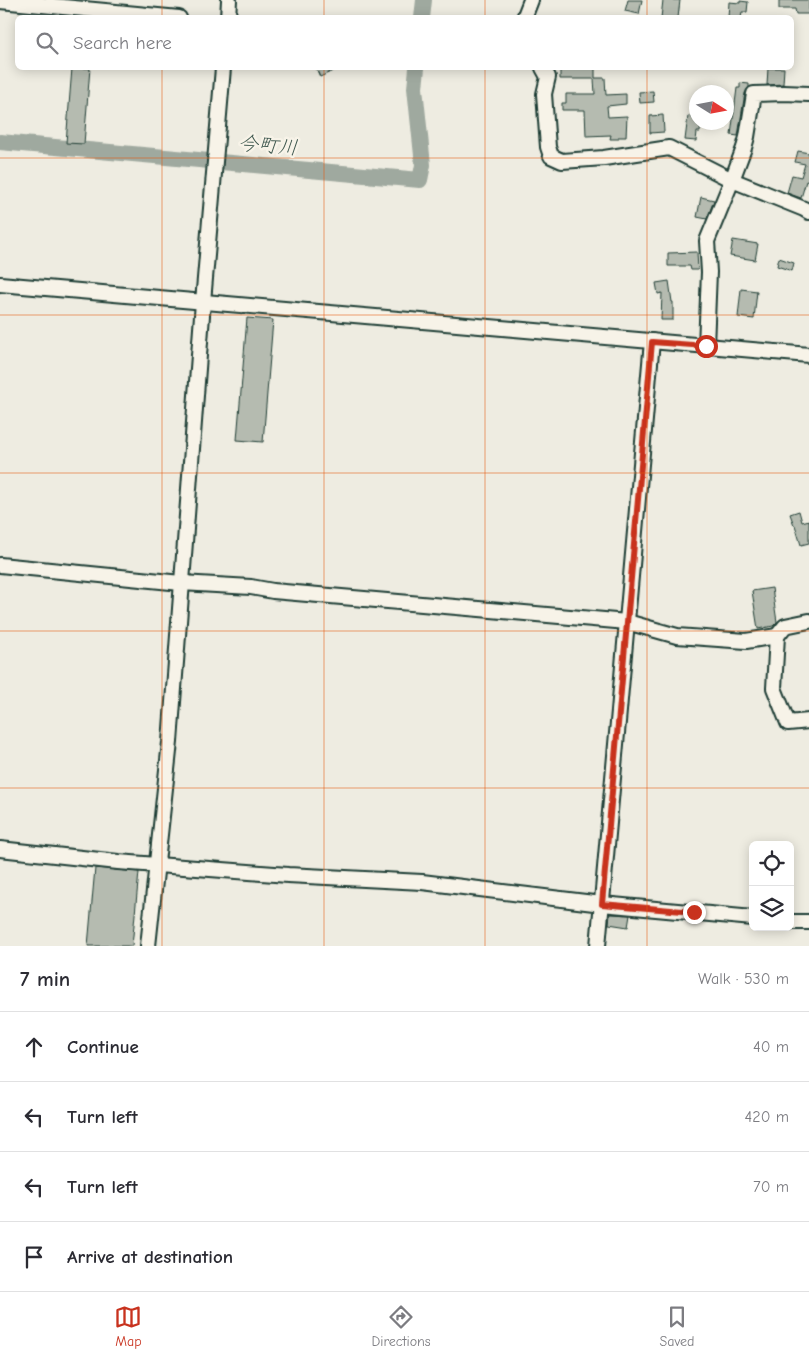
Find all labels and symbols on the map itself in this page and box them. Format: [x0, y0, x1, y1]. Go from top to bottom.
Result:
north arrow [689, 85, 734, 130]
water label: 今町川 [237, 131, 299, 160]
route start [695, 335, 718, 358]
route end [683, 901, 706, 924]

